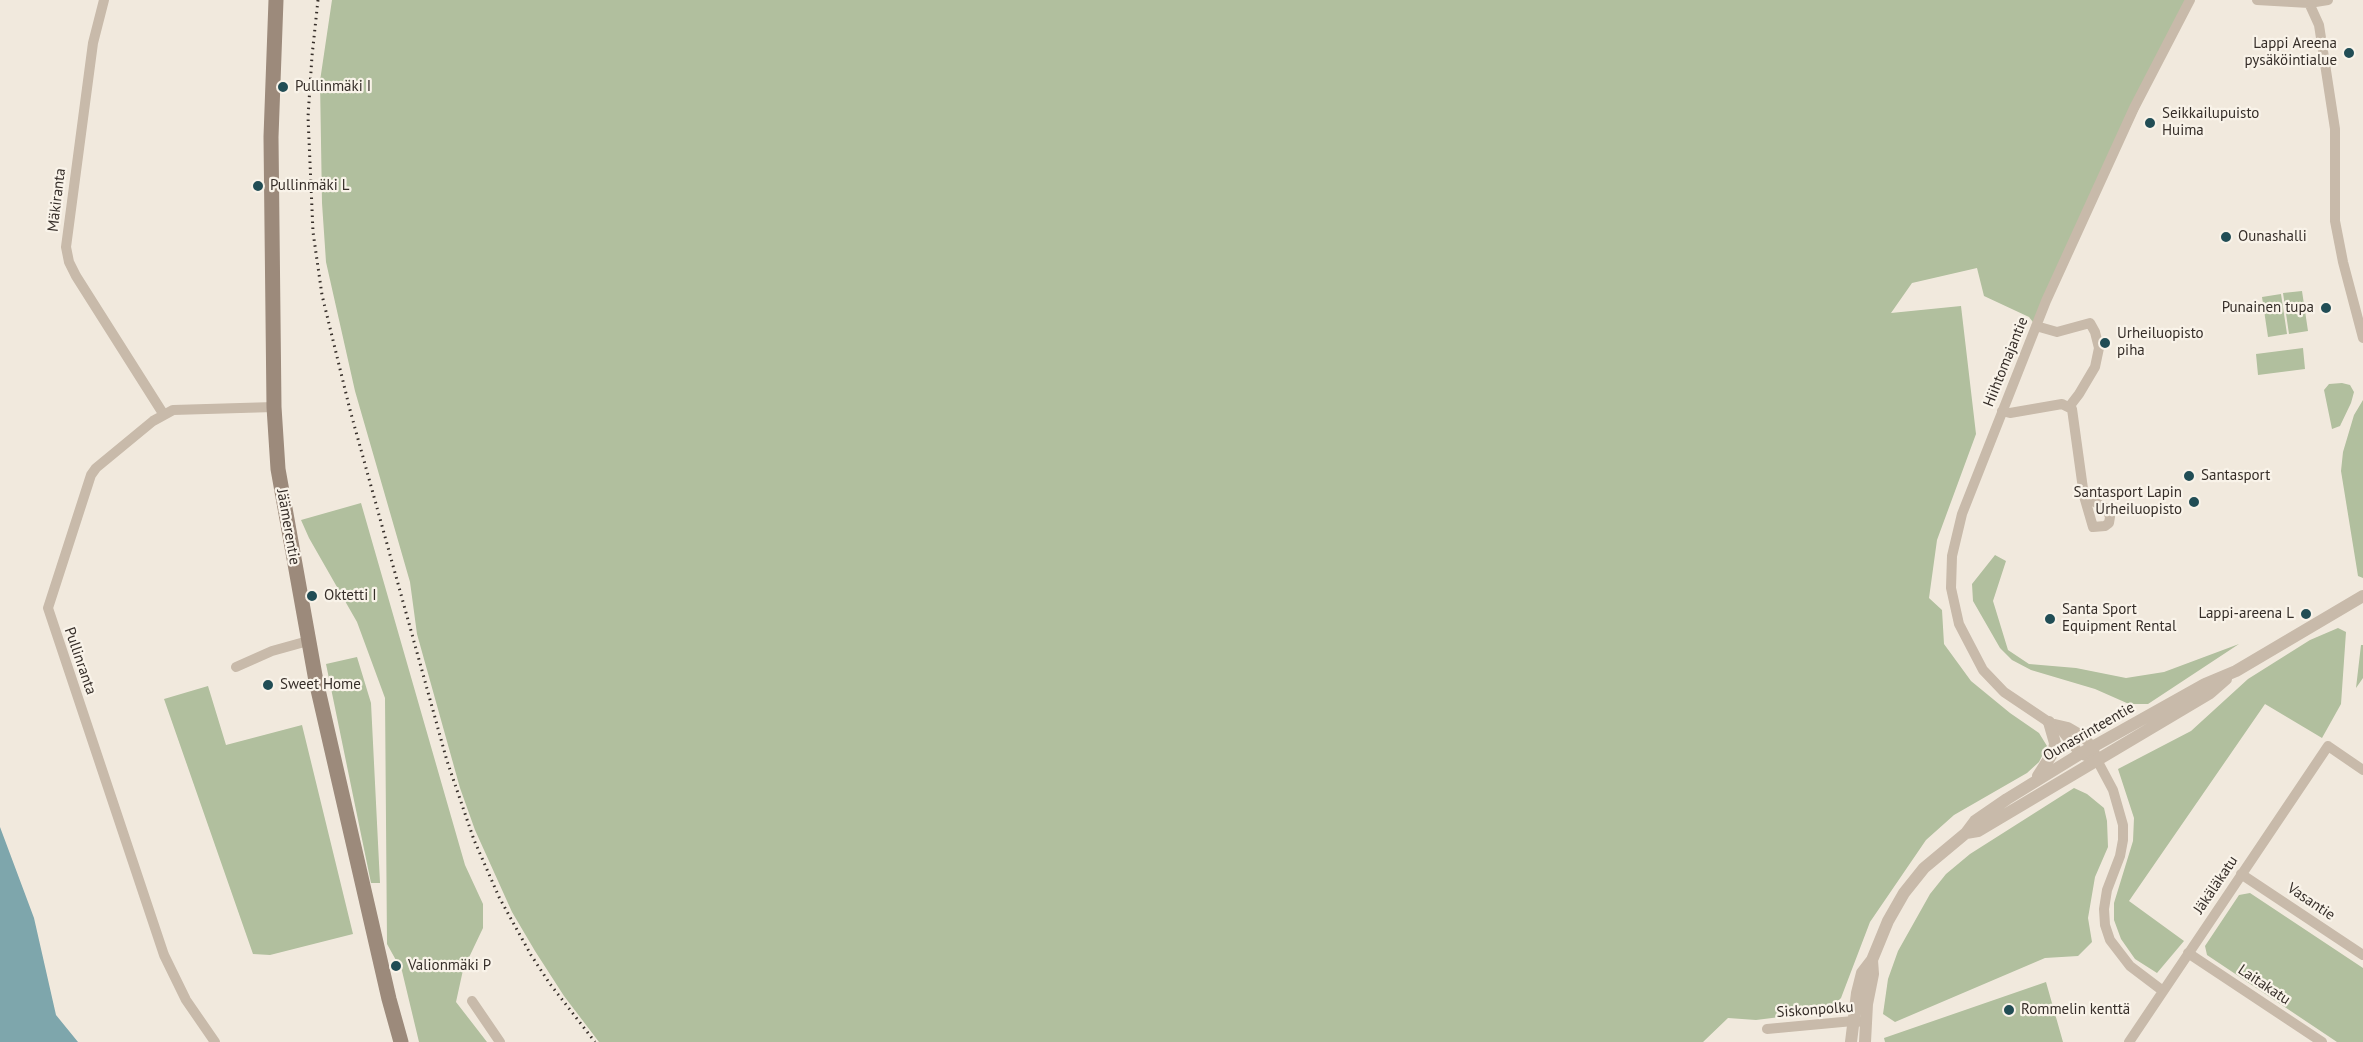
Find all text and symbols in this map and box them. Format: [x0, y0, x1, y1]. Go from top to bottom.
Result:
place label: Lappi Areena pysäköintialue [2244, 35, 2337, 70]
marker: Lappi Areena pysäköintialue [2342, 46, 2356, 60]
place label: Pullinmäki I [295, 78, 371, 96]
marker: Pullinmäki I [276, 80, 290, 94]
place label: Seikkailupuisto Huima [2162, 105, 2259, 140]
marker: Seikkailupuisto Huima [2143, 116, 2157, 130]
street label: Mäkiranta [44, 167, 70, 233]
place label: Pullinmäki L [270, 177, 350, 195]
marker: Pullinmäki L [251, 179, 265, 193]
place label: Ounashalli [2238, 228, 2307, 246]
marker: Ounashalli [2219, 230, 2233, 244]
place label: Punainen tupa [2222, 299, 2314, 317]
marker: Punainen tupa [2319, 301, 2333, 315]
street label: Hiihtomajantie [1980, 314, 2032, 410]
place label: Urheiluopisto piha [2117, 325, 2204, 360]
marker: Urheiluopisto piha [2098, 336, 2112, 350]
place label: Santasport [2201, 467, 2270, 485]
marker: Santasport [2182, 469, 2196, 483]
place label: Santasport Lapin Urheiluopisto [2074, 484, 2182, 519]
street label: Jäämerentie [272, 488, 304, 566]
marker: Santasport Lapin Urheiluopisto [2187, 495, 2201, 509]
place label: Oktetti I [324, 587, 377, 605]
marker: Oktetti I [305, 589, 319, 603]
place label: Santa Sport Equipment Rental [2062, 601, 2176, 636]
place label: Lappi-areena L [2198, 605, 2294, 623]
marker: Lappi-areena L [2299, 607, 2313, 621]
marker: Santa Sport Equipment Rental [2043, 612, 2057, 626]
street label: Pullinranta [60, 625, 100, 697]
place label: Sweet Home [280, 676, 361, 694]
marker: Sweet Home [261, 678, 275, 692]
street label: Ounasrinteentie [2040, 699, 2138, 765]
street label: Jäkäläkatu [2190, 853, 2242, 917]
street label: Vasantie [2284, 879, 2338, 925]
place label: Valionmäki P [408, 957, 491, 975]
marker: Valionmäki P [389, 959, 403, 973]
street label: Laitakatu [2234, 961, 2294, 1009]
street label: Siskonpolku [1776, 998, 1854, 1022]
place label: Rommelin kenttä [2021, 1001, 2130, 1019]
marker: Rommelin kenttä [2002, 1003, 2016, 1017]

